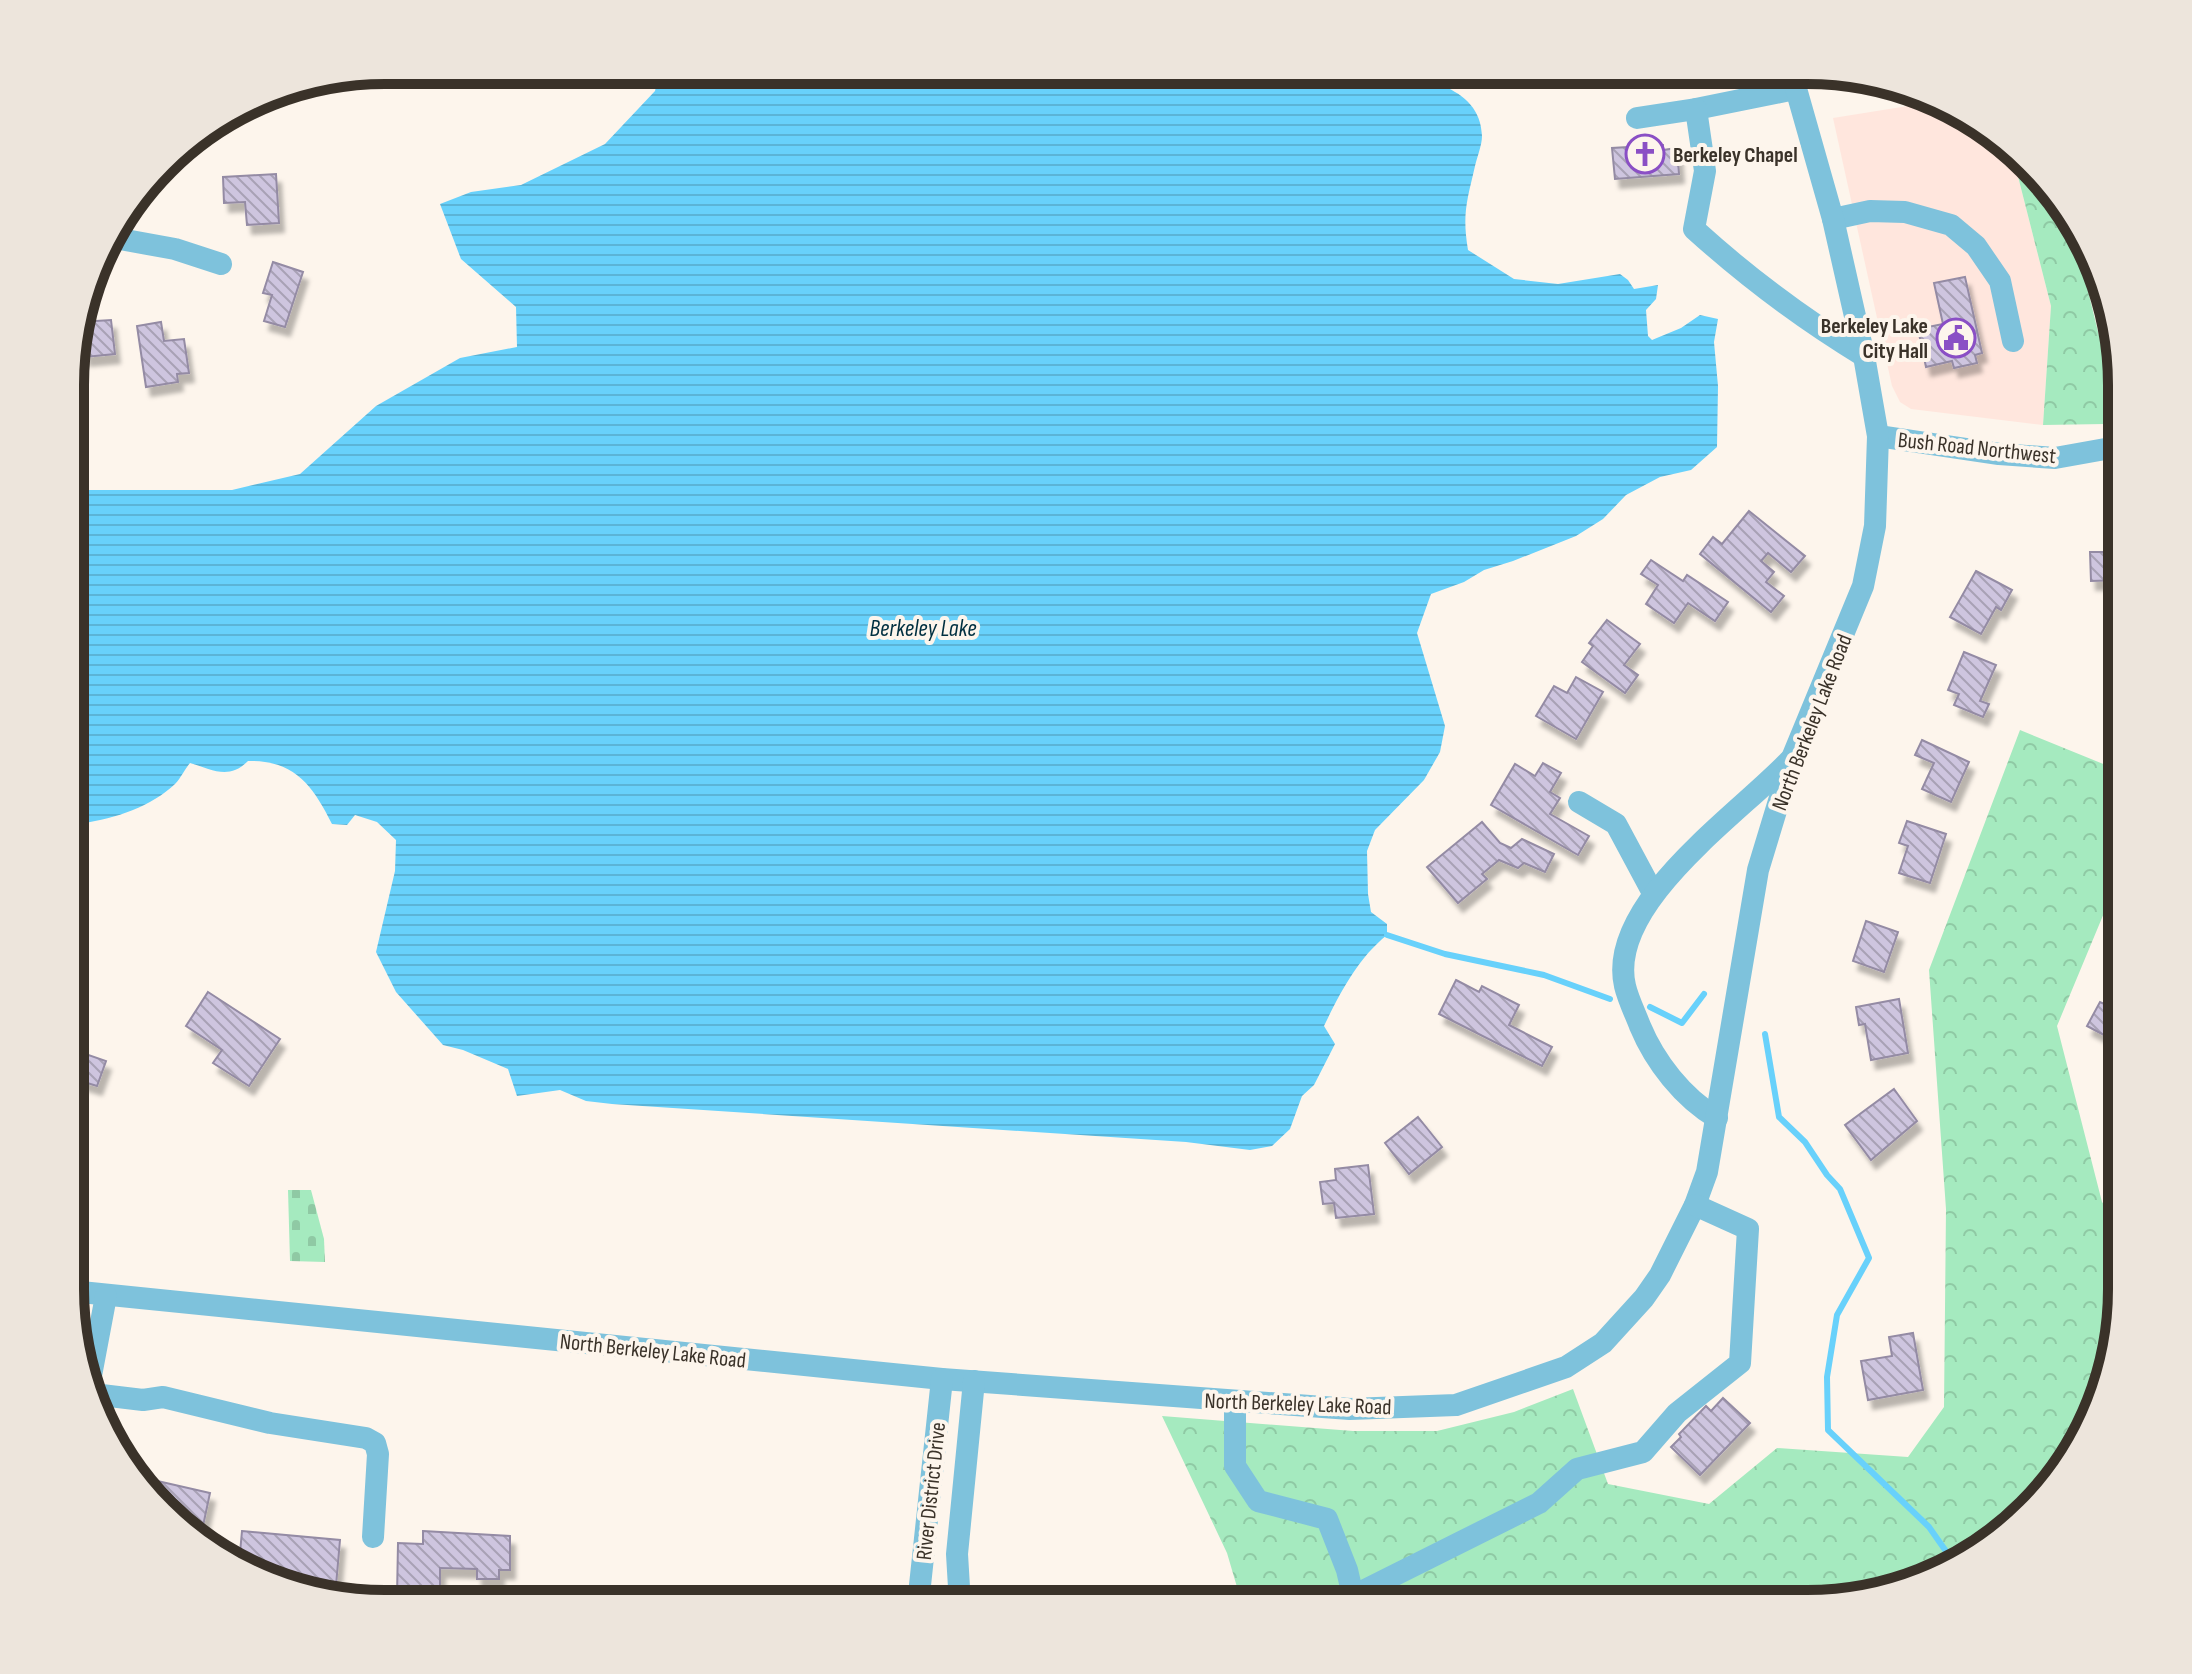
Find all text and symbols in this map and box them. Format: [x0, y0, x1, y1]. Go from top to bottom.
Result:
church icon: Berkeley Chapel [1624, 133, 1666, 175]
place label: Berkeley Chapel [1673, 142, 1798, 169]
place label: Berkeley Lake City Hall [1821, 313, 1928, 365]
public building icon: Berkeley Lake City Hall [1935, 317, 1977, 359]
street label: Bush Road Northwest [1897, 427, 2057, 470]
water label: Berkeley Lake [870, 614, 977, 643]
street label: North Berkeley Lake Road [1766, 630, 1858, 815]
street label: North Berkeley Lake Road [559, 1328, 747, 1375]
street label: North Berkeley Lake Road [1204, 1388, 1392, 1421]
street label: River District Drive [911, 1421, 952, 1561]

